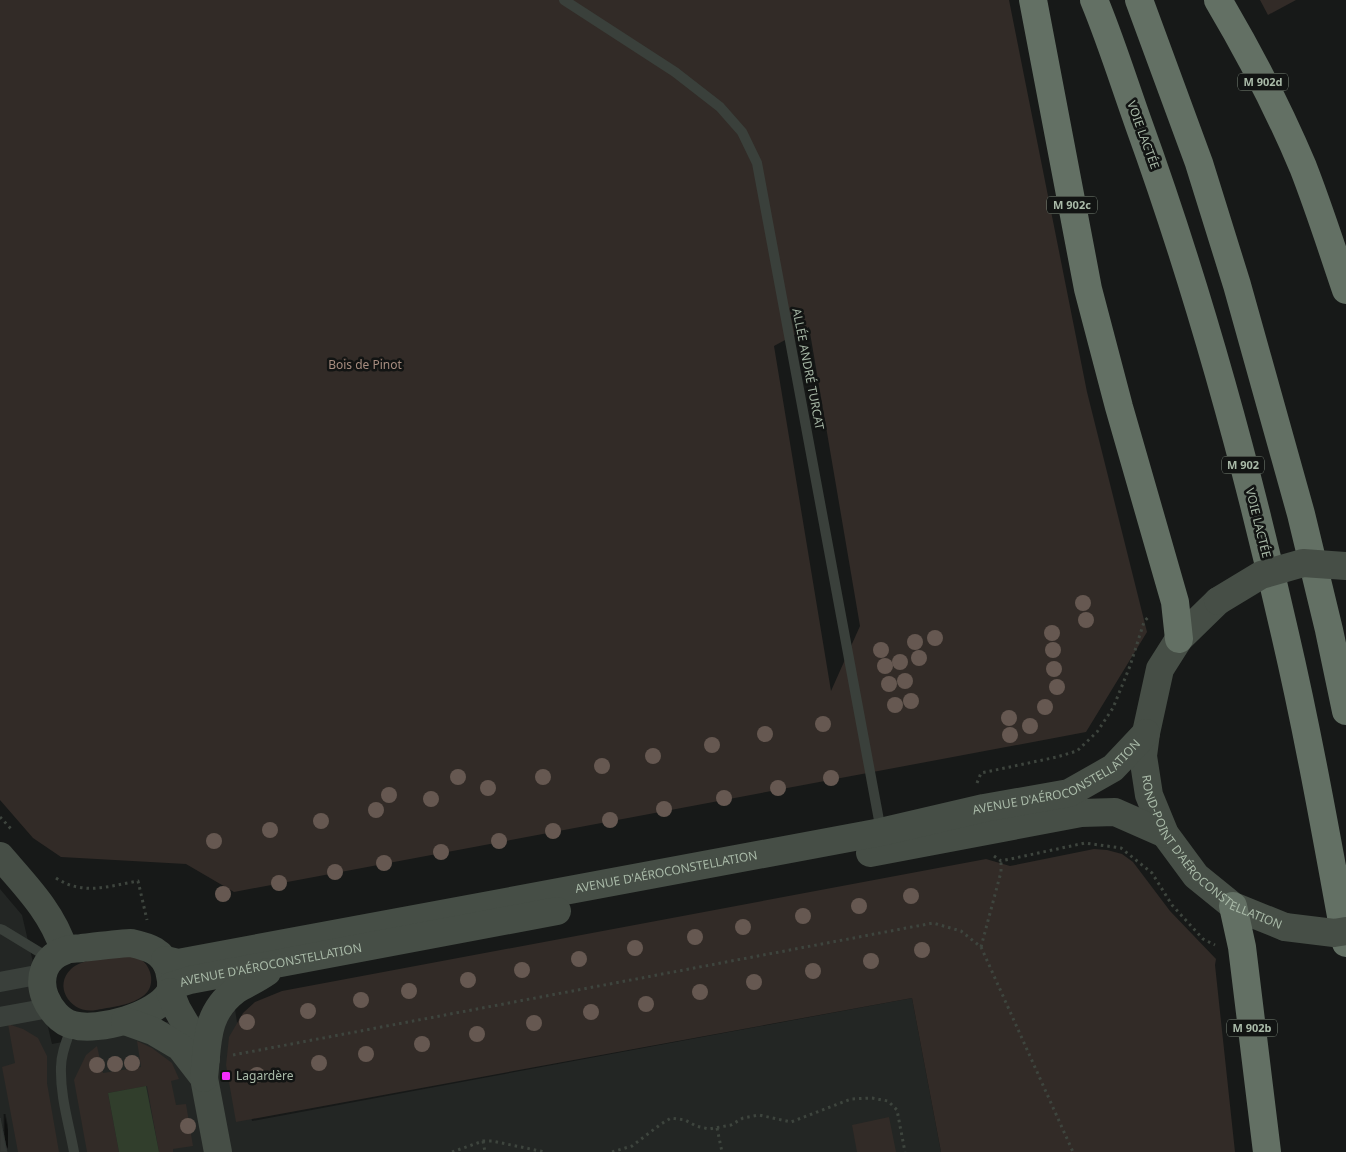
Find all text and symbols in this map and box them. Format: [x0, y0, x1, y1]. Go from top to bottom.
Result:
road number: M 902d [1238, 74, 1288, 90]
street label: VOIE LACTÉE [1123, 98, 1164, 171]
road number: M 902c [1047, 196, 1097, 214]
street label: ALLÉE ANDRÉ TURCAT [788, 307, 829, 431]
park label: Bois de Pinot [328, 356, 402, 373]
road number: M 902 [1222, 456, 1264, 474]
street label: VOIE LACTÉE [1242, 486, 1275, 560]
street label: AVENUE D'AÉROCONSTELLATION [970, 735, 1144, 818]
street label: ROND-POINT D'AÉROCONSTELLATION [1138, 773, 1285, 933]
street label: AVENUE D'AÉROCONSTELLATION [574, 846, 759, 897]
street label: AVENUE D'AÉROCONSTELLATION [177, 939, 363, 991]
road number: M 902b [1227, 1020, 1277, 1036]
place label: Lagardère [236, 1067, 294, 1084]
marker: Lagardère [220, 1070, 232, 1082]

